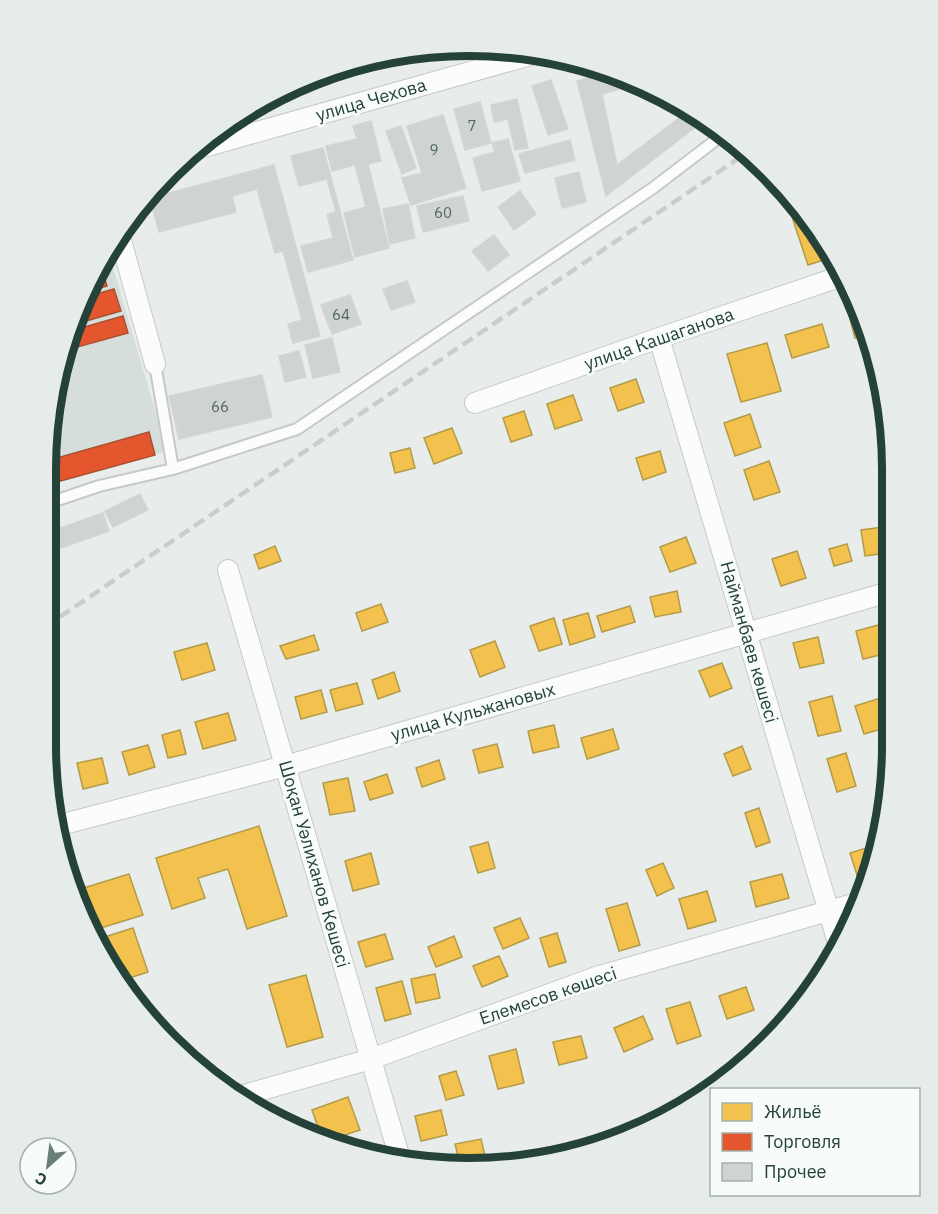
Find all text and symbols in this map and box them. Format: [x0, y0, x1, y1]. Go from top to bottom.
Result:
street label: улица Чехова [313, 73, 429, 126]
house number: 7 [467, 116, 477, 135]
house number: 9 [429, 140, 439, 159]
house number: 60 [434, 203, 452, 222]
street label: улица Кашаганова [581, 302, 737, 375]
house number: 64 [332, 305, 350, 324]
house number: 66 [211, 397, 229, 416]
street label: Найманбаев көшесі [715, 558, 784, 725]
street label: улица Кульжановых [388, 677, 558, 746]
street label: Шоқан Уәлиханов Көшесі [274, 758, 355, 970]
street label: Елемесов көшесі [476, 961, 620, 1030]
legend [710, 1088, 920, 1196]
text: Жильё [764, 1100, 822, 1123]
text: Торговля [764, 1130, 841, 1153]
north arrow [18, 1136, 78, 1196]
text: Прочее [764, 1160, 827, 1183]
text: С [32, 1168, 50, 1191]

